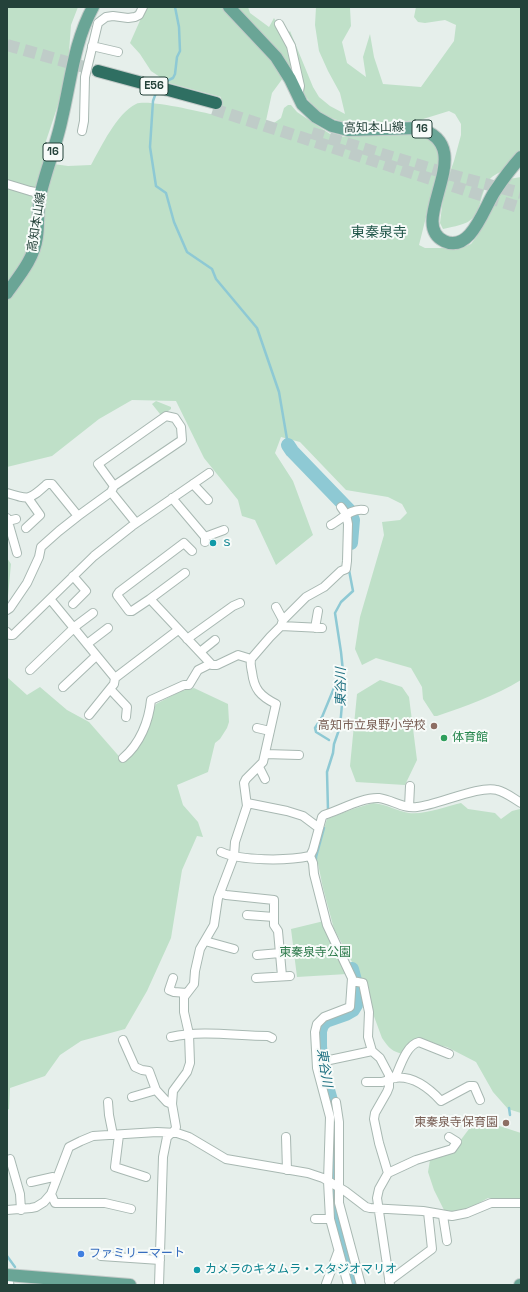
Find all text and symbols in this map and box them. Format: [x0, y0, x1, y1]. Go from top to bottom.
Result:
road number: E56 [140, 77, 168, 95]
street label: 高知本山線 [344, 120, 404, 136]
road number: 16 [412, 120, 432, 138]
road number: 16 [43, 143, 63, 161]
street label: 高知本山線 [25, 191, 49, 253]
district label: 東秦泉寺 [351, 225, 407, 241]
place label: ｓ [221, 536, 233, 550]
marker: ｓ [208, 538, 218, 548]
water label: 東谷川 [333, 668, 349, 706]
place label: 高知市立泉野小学校 [318, 719, 426, 733]
marker: 高知市立泉野小学校 [429, 721, 439, 731]
place label: 体育館 [452, 731, 488, 745]
marker: 体育館 [439, 733, 449, 743]
park label: 東秦泉寺公園 [279, 946, 351, 960]
water label: 東谷川 [313, 1048, 335, 1088]
place label: 東秦泉寺保育園 [414, 1116, 498, 1130]
marker: 東秦泉寺保育園 [501, 1118, 511, 1128]
place label: ファミリーマート [89, 1247, 185, 1261]
marker: ファミリーマート [76, 1249, 86, 1259]
place label: カメラのキタムラ・スタジオマリオ [205, 1263, 397, 1277]
marker: カメラのキタムラ・スタジオマリオ [192, 1265, 202, 1275]

